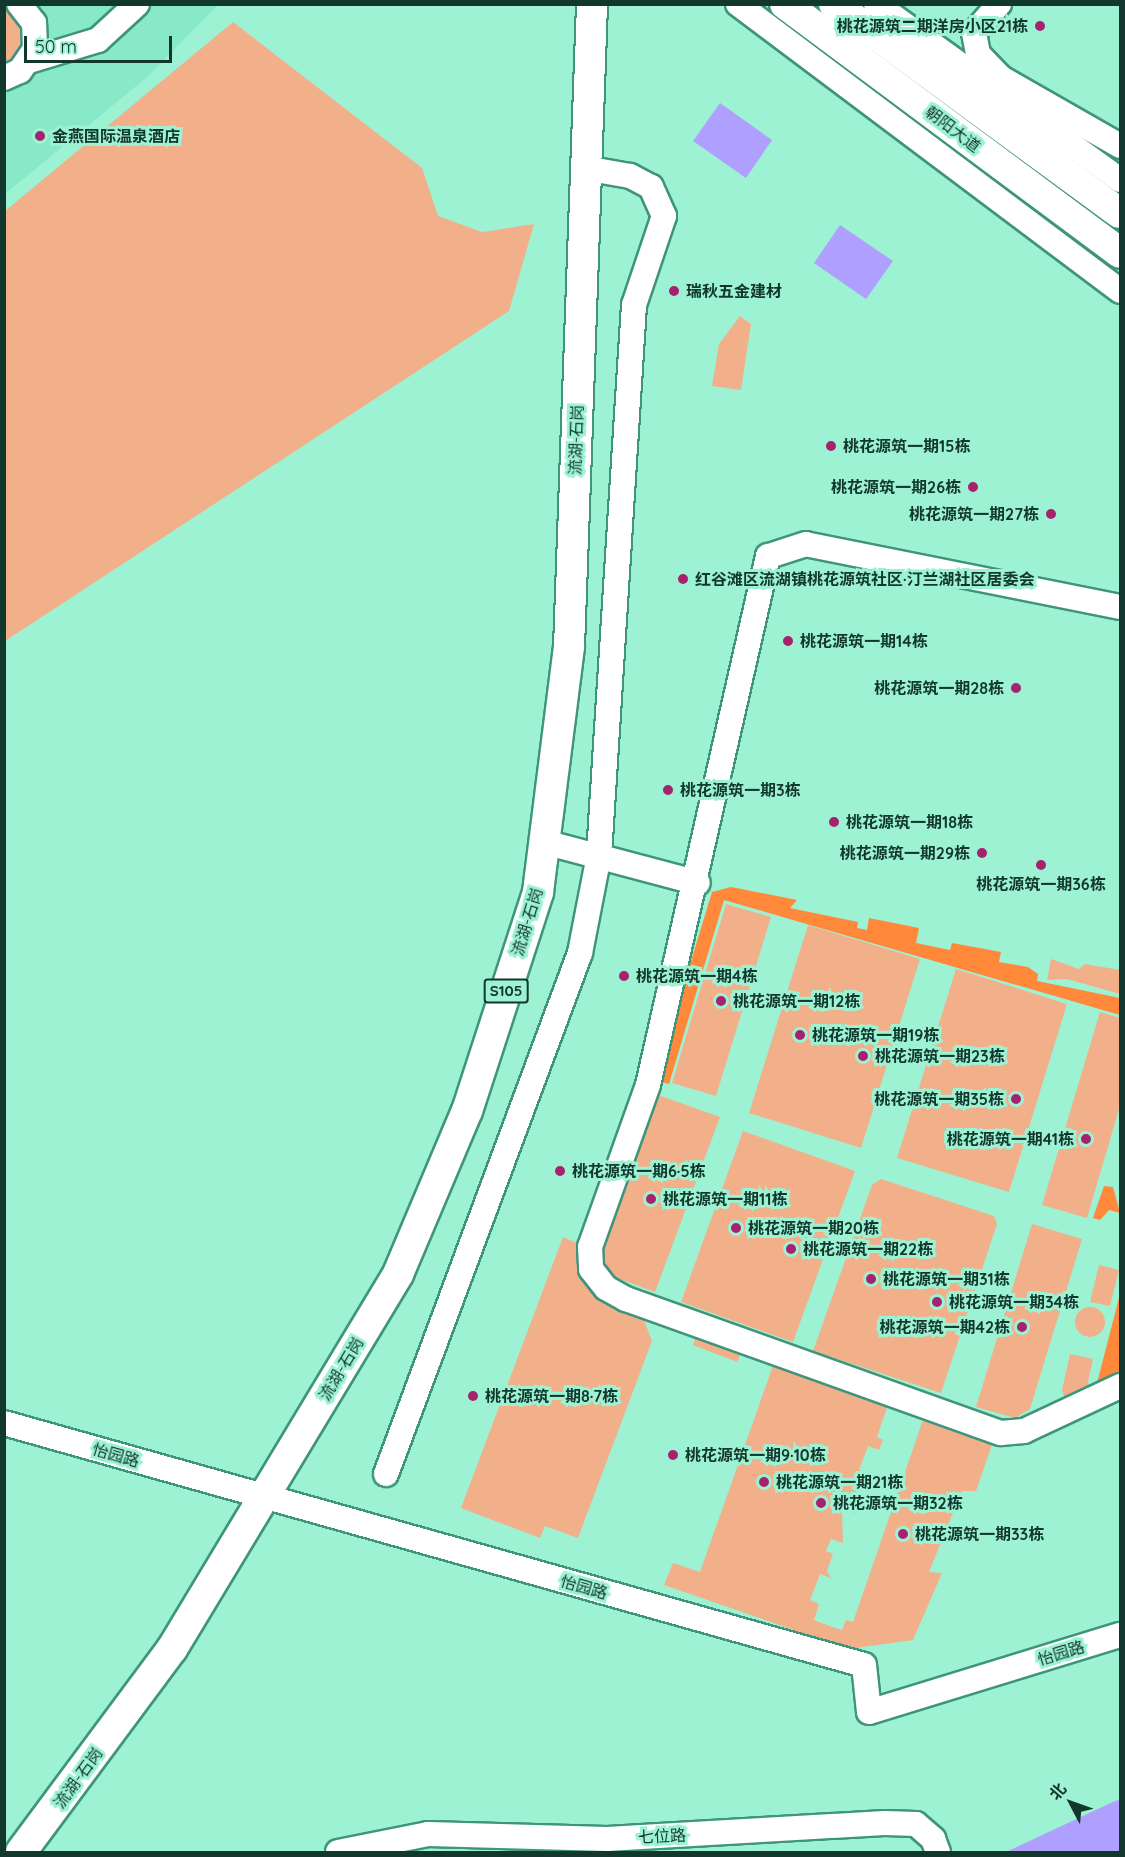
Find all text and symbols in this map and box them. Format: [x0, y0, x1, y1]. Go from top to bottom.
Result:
place label: 桃花源筑二期洋房小区21栋 [837, 16, 1028, 36]
marker: 桃花源筑二期洋房小区21栋 [1033, 19, 1047, 33]
scale bar [27, 24, 176, 62]
text: 50 m [35, 35, 77, 58]
street label: 朝阳大道 [922, 102, 984, 156]
place label: 金燕国际温泉酒店 [52, 126, 180, 146]
marker: 金燕国际温泉酒店 [33, 129, 47, 143]
place label: 瑞秋五金建材 [686, 281, 782, 301]
marker: 瑞秋五金建材 [667, 284, 681, 298]
street label: 流湖-石岗 [565, 405, 587, 475]
place label: 桃花源筑一期15栋 [843, 436, 970, 456]
marker: 桃花源筑一期15栋 [824, 439, 838, 453]
place label: 桃花源筑一期26栋 [831, 477, 961, 497]
marker: 桃花源筑一期26栋 [966, 480, 980, 494]
place label: 桃花源筑一期27栋 [909, 504, 1039, 524]
marker: 桃花源筑一期27栋 [1044, 507, 1058, 521]
place label: 红谷滩区流湖镇桃花源筑社区·汀兰湖社区居委会 [695, 569, 1035, 589]
marker: 红谷滩区流湖镇桃花源筑社区·汀兰湖社区居委会 [676, 572, 690, 586]
place label: 桃花源筑一期14栋 [800, 631, 928, 651]
marker: 桃花源筑一期14栋 [781, 634, 795, 648]
place label: 桃花源筑一期28栋 [874, 678, 1004, 698]
marker: 桃花源筑一期28栋 [1009, 681, 1023, 695]
place label: 桃花源筑一期3栋 [680, 780, 801, 800]
marker: 桃花源筑一期3栋 [661, 783, 675, 797]
place label: 桃花源筑一期18栋 [846, 812, 973, 832]
marker: 桃花源筑一期18栋 [827, 815, 841, 829]
place label: 桃花源筑一期29栋 [840, 843, 970, 863]
marker: 桃花源筑一期29栋 [975, 846, 989, 860]
marker: 桃花源筑一期36栋 [1034, 858, 1048, 872]
place label: 桃花源筑一期36栋 [976, 874, 1106, 894]
street label: 流湖-石岗 [508, 886, 546, 958]
place label: 桃花源筑一期4栋 [636, 966, 757, 986]
marker: 桃花源筑一期4栋 [617, 969, 631, 983]
road number: S105 [484, 979, 528, 1003]
place label: 桃花源筑一期12栋 [733, 991, 860, 1011]
marker: 桃花源筑一期12栋 [714, 994, 728, 1008]
place label: 桃花源筑一期19栋 [812, 1025, 939, 1045]
marker: 桃花源筑一期19栋 [793, 1028, 807, 1042]
place label: 桃花源筑一期23栋 [875, 1046, 1005, 1066]
marker: 桃花源筑一期23栋 [856, 1049, 870, 1063]
place label: 桃花源筑一期35栋 [874, 1089, 1004, 1109]
marker: 桃花源筑一期35栋 [1009, 1092, 1023, 1106]
place label: 桃花源筑一期41栋 [947, 1129, 1074, 1149]
marker: 桃花源筑一期41栋 [1079, 1132, 1093, 1146]
place label: 桃花源筑一期6·5栋 [572, 1161, 706, 1181]
marker: 桃花源筑一期6·5栋 [553, 1164, 567, 1178]
place label: 桃花源筑一期11栋 [663, 1189, 787, 1209]
marker: 桃花源筑一期11栋 [644, 1192, 658, 1206]
place label: 桃花源筑一期20栋 [748, 1218, 879, 1238]
marker: 桃花源筑一期20栋 [729, 1221, 743, 1235]
place label: 桃花源筑一期22栋 [803, 1239, 933, 1259]
marker: 桃花源筑一期22栋 [784, 1242, 798, 1256]
place label: 桃花源筑一期31栋 [883, 1269, 1010, 1289]
marker: 桃花源筑一期31栋 [864, 1272, 878, 1286]
place label: 桃花源筑一期34栋 [949, 1292, 1079, 1312]
marker: 桃花源筑一期34栋 [930, 1295, 944, 1309]
place label: 桃花源筑一期42栋 [879, 1317, 1010, 1337]
marker: 桃花源筑一期42栋 [1015, 1320, 1029, 1334]
street label: 流湖-石岗 [315, 1334, 367, 1404]
place label: 桃花源筑一期8·7栋 [485, 1386, 618, 1406]
marker: 桃花源筑一期8·7栋 [466, 1389, 480, 1403]
street label: 怡园路 [90, 1439, 142, 1471]
place label: 桃花源筑一期9·10栋 [685, 1445, 826, 1465]
marker: 桃花源筑一期9·10栋 [666, 1448, 680, 1462]
place label: 桃花源筑一期21栋 [776, 1472, 903, 1492]
marker: 桃花源筑一期21栋 [757, 1475, 771, 1489]
place label: 桃花源筑一期32栋 [833, 1493, 963, 1513]
marker: 桃花源筑一期32栋 [814, 1496, 828, 1510]
place label: 桃花源筑一期33栋 [915, 1524, 1044, 1544]
marker: 桃花源筑一期33栋 [896, 1527, 910, 1541]
street label: 怡园路 [558, 1571, 610, 1603]
street label: 怡园路 [1035, 1637, 1087, 1669]
street label: 流湖-石岗 [50, 1744, 106, 1812]
north arrow [1041, 1773, 1101, 1833]
text: 北 [1045, 1779, 1070, 1804]
street label: 七位路 [638, 1825, 686, 1847]

